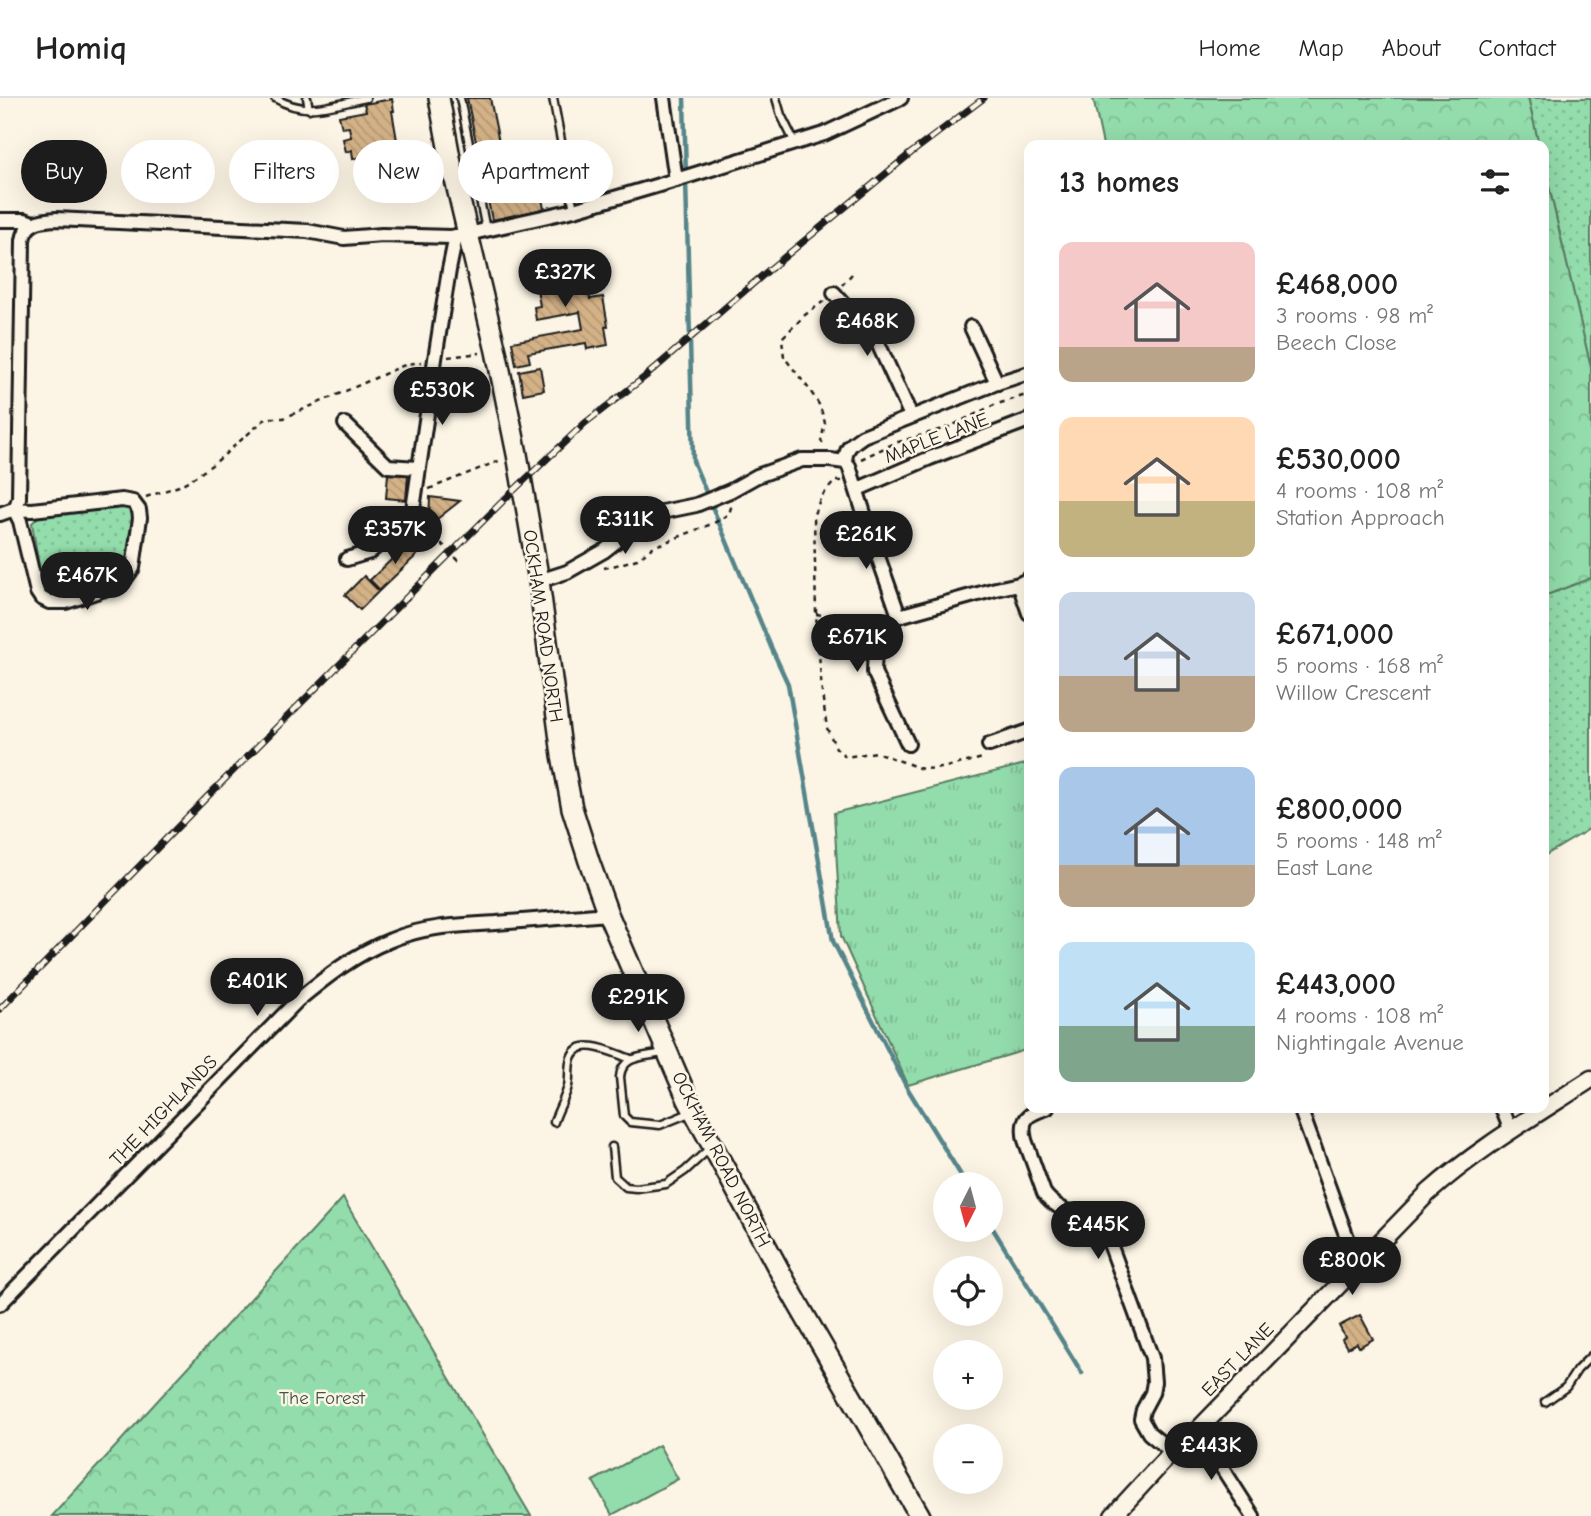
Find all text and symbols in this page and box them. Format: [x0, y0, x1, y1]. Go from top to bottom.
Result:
text: Homiq [35, 29, 127, 67]
text: Home [1199, 34, 1260, 62]
text: Map [1298, 34, 1344, 62]
text: About [1382, 34, 1440, 62]
text: Contact [1478, 34, 1556, 62]
chip: Buy [21, 140, 107, 203]
chip: Rent [121, 140, 215, 203]
chip: Filters [229, 140, 339, 203]
chip: New [353, 140, 444, 203]
chip: Apartment [458, 140, 613, 203]
icon: filters [1476, 163, 1514, 201]
text: 13 homes [1059, 165, 1179, 200]
pin: £327K [516, 250, 614, 309]
text: £327K [535, 258, 596, 285]
text: £468,000 [1276, 267, 1398, 302]
icon: home [1115, 270, 1199, 354]
pin: £468K [818, 299, 916, 358]
text: 3 rooms · 98 m² [1276, 302, 1433, 329]
text: £468K [836, 307, 898, 334]
text: Beech Close [1276, 329, 1397, 356]
pin: £530K [393, 368, 491, 427]
text: £530K [410, 376, 474, 403]
street label: MAPLE LANE [881, 408, 991, 468]
text: £530,000 [1276, 442, 1401, 477]
icon: home [1115, 445, 1199, 529]
text: 4 rooms · 108 m² [1276, 477, 1443, 504]
pin: £311K [576, 496, 674, 556]
text: Station Approach [1276, 504, 1445, 531]
text: £311K [596, 505, 654, 532]
pin: £357K [346, 506, 444, 566]
pin: £261K [817, 512, 915, 571]
text: £357K [364, 515, 426, 542]
text: £261K [836, 520, 896, 547]
street label: OCKHAM ROAD NORTH [519, 528, 567, 724]
pin: £467K [38, 552, 136, 612]
text: £467K [56, 561, 118, 588]
pin: £671K [808, 614, 906, 674]
text: £671,000 [1276, 617, 1394, 652]
icon: home [1115, 620, 1199, 704]
text: £671K [827, 623, 887, 650]
text: 5 rooms · 168 m² [1276, 652, 1443, 679]
text: Willow Crescent [1276, 679, 1430, 706]
text: £800,000 [1276, 792, 1403, 827]
icon: home [1115, 795, 1199, 879]
text: 5 rooms · 148 m² [1276, 827, 1442, 854]
text: East Lane [1276, 854, 1373, 881]
pin: £401K [208, 958, 306, 1018]
text: £401K [226, 967, 288, 994]
text: £443,000 [1276, 967, 1396, 1002]
icon: home [1115, 970, 1199, 1054]
pin: £291K [589, 974, 687, 1034]
text: £291K [608, 983, 668, 1010]
text: 4 rooms · 108 m² [1276, 1002, 1443, 1029]
text: Nightingale Avenue [1276, 1029, 1464, 1056]
street label: THE HIGHLANDS [105, 1051, 222, 1170]
street label: OCKHAM ROAD NORTH [667, 1068, 775, 1251]
north arrow [933, 1172, 1003, 1242]
map controls [933, 1172, 1003, 1494]
pin: £445K [1049, 1202, 1147, 1261]
text: £445K [1067, 1210, 1129, 1237]
pin: £800K [1303, 1238, 1401, 1297]
text: £800K [1319, 1246, 1385, 1273]
button: locate [933, 1256, 1003, 1326]
street label: EAST LANE [1197, 1318, 1278, 1401]
button: + [933, 1340, 1003, 1410]
park label: The Forest [279, 1387, 366, 1409]
pin: £443K [1162, 1422, 1260, 1482]
button: − [933, 1424, 1003, 1494]
text: £443K [1181, 1431, 1242, 1458]

